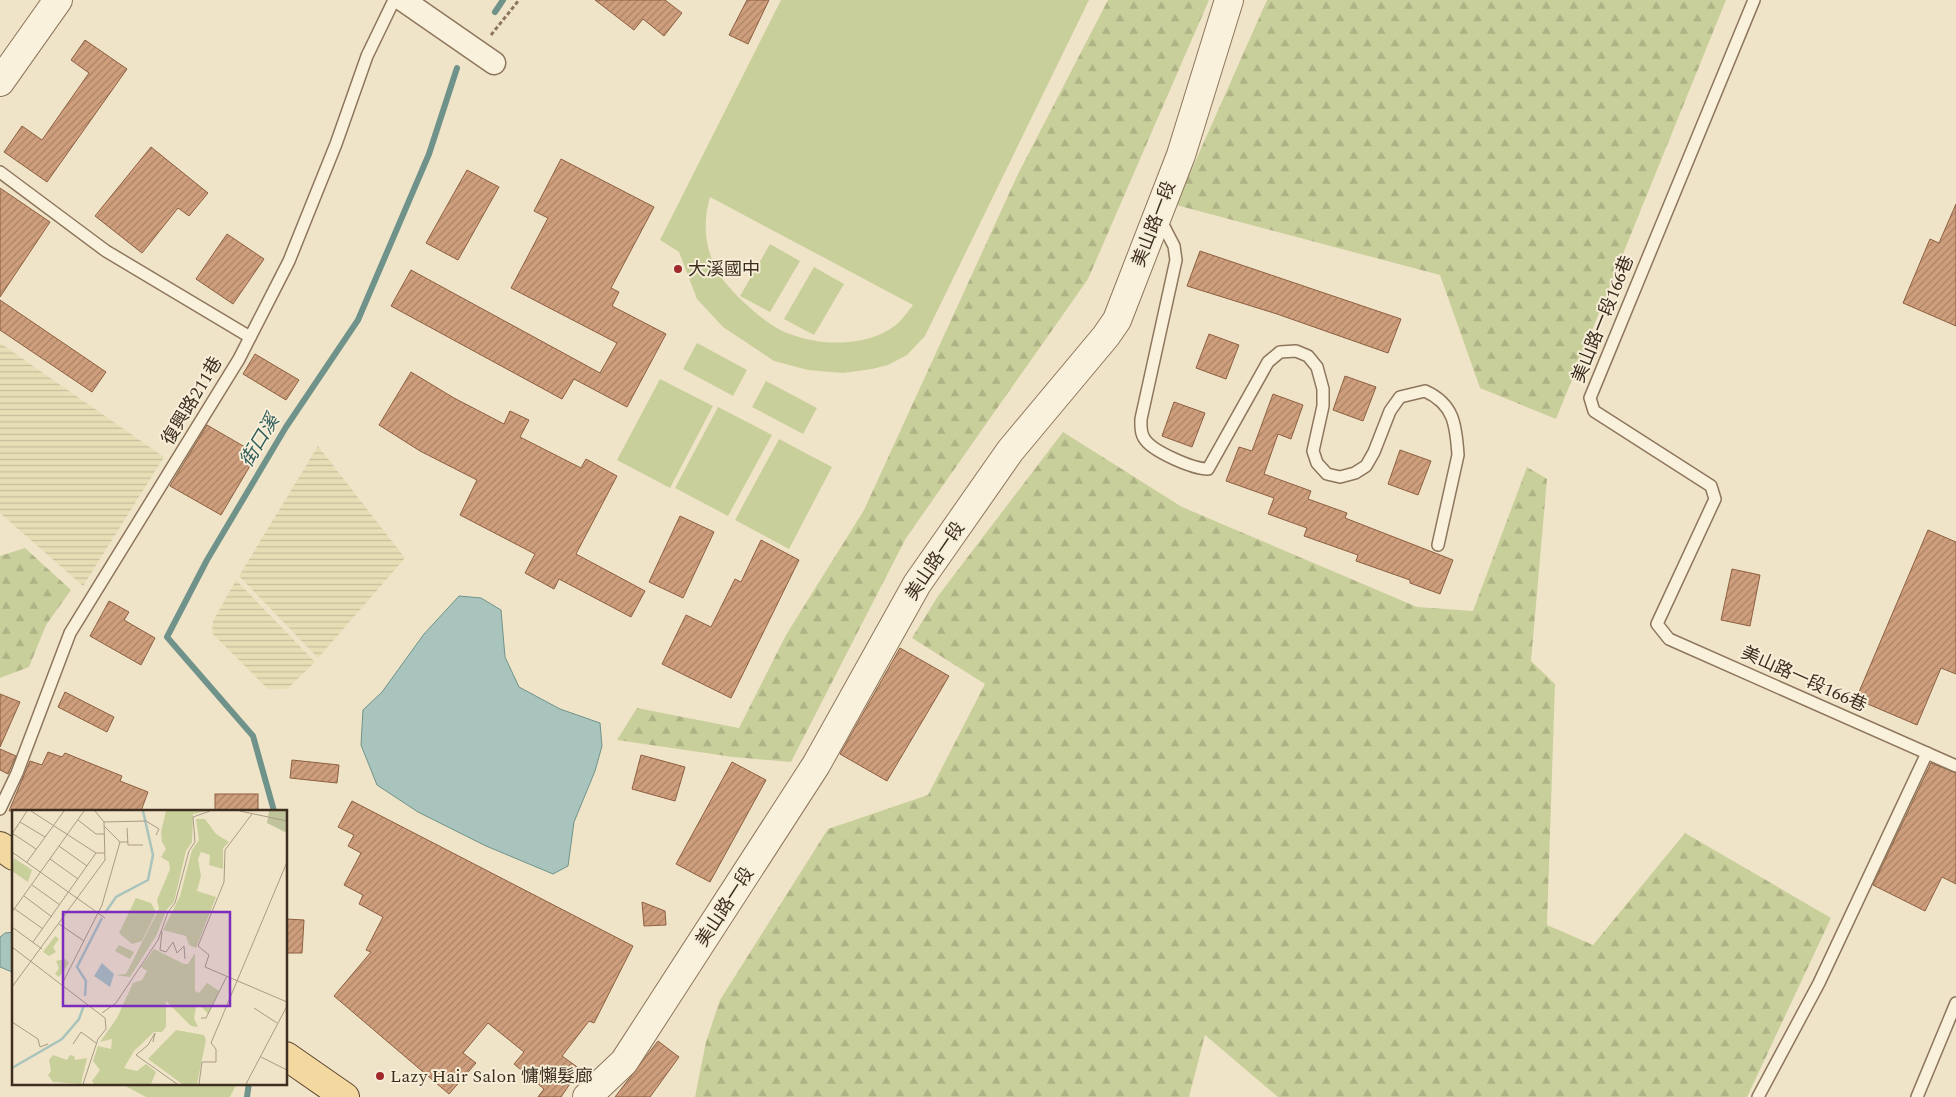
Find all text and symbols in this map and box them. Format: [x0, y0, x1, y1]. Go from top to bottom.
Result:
street label: 美山路一段 [1125, 177, 1183, 271]
street label: 美山路一段166巷 [1565, 251, 1641, 387]
place label: 大溪國中 [688, 256, 760, 283]
marker: 大溪國中 [672, 263, 684, 275]
street label: 復興路211巷 [155, 352, 229, 450]
water label: 街口溪 [233, 407, 289, 473]
street label: 美山路一段 [899, 516, 971, 606]
street label: 美山路一段166巷 [1737, 639, 1871, 719]
inset map [12, 810, 288, 1084]
street label: 美山路一段 [689, 862, 761, 952]
place label: Lazy Hair Salon 慵懶髮廊 [390, 1063, 593, 1090]
marker: Lazy Hair Salon 慵懶髮廊 [374, 1070, 386, 1082]

